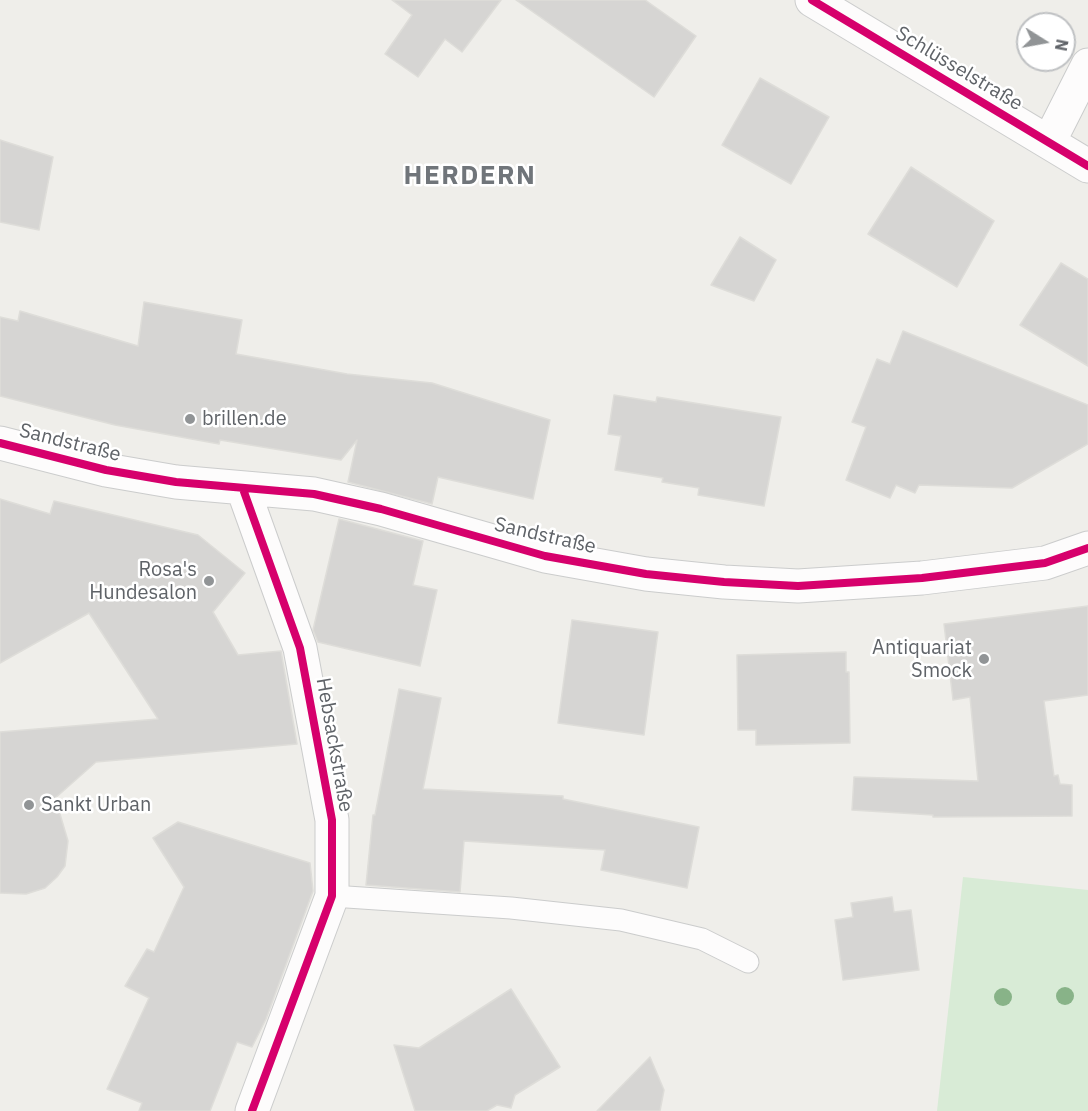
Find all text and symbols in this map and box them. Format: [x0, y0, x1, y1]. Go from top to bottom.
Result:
north arrow [1016, 12, 1076, 72]
street label: Schlüsselstraße [891, 22, 1027, 116]
text: N [1051, 37, 1073, 53]
district label: HERDERN [404, 160, 536, 192]
place label: brillen.de [202, 407, 287, 431]
marker: brillen.de [183, 412, 197, 426]
street label: Sandstraße [17, 419, 123, 467]
street label: Sandstraße [492, 513, 598, 559]
place label: Rosa's Hundesalon [89, 558, 197, 605]
marker: Rosa's Hundesalon [202, 574, 216, 588]
place label: Antiquariat Smock [872, 636, 972, 683]
marker: Antiquariat Smock [977, 652, 991, 666]
street label: Hebsackstraße [310, 676, 358, 814]
place label: Sankt Urban [41, 793, 151, 817]
marker: Sankt Urban [22, 798, 36, 812]

